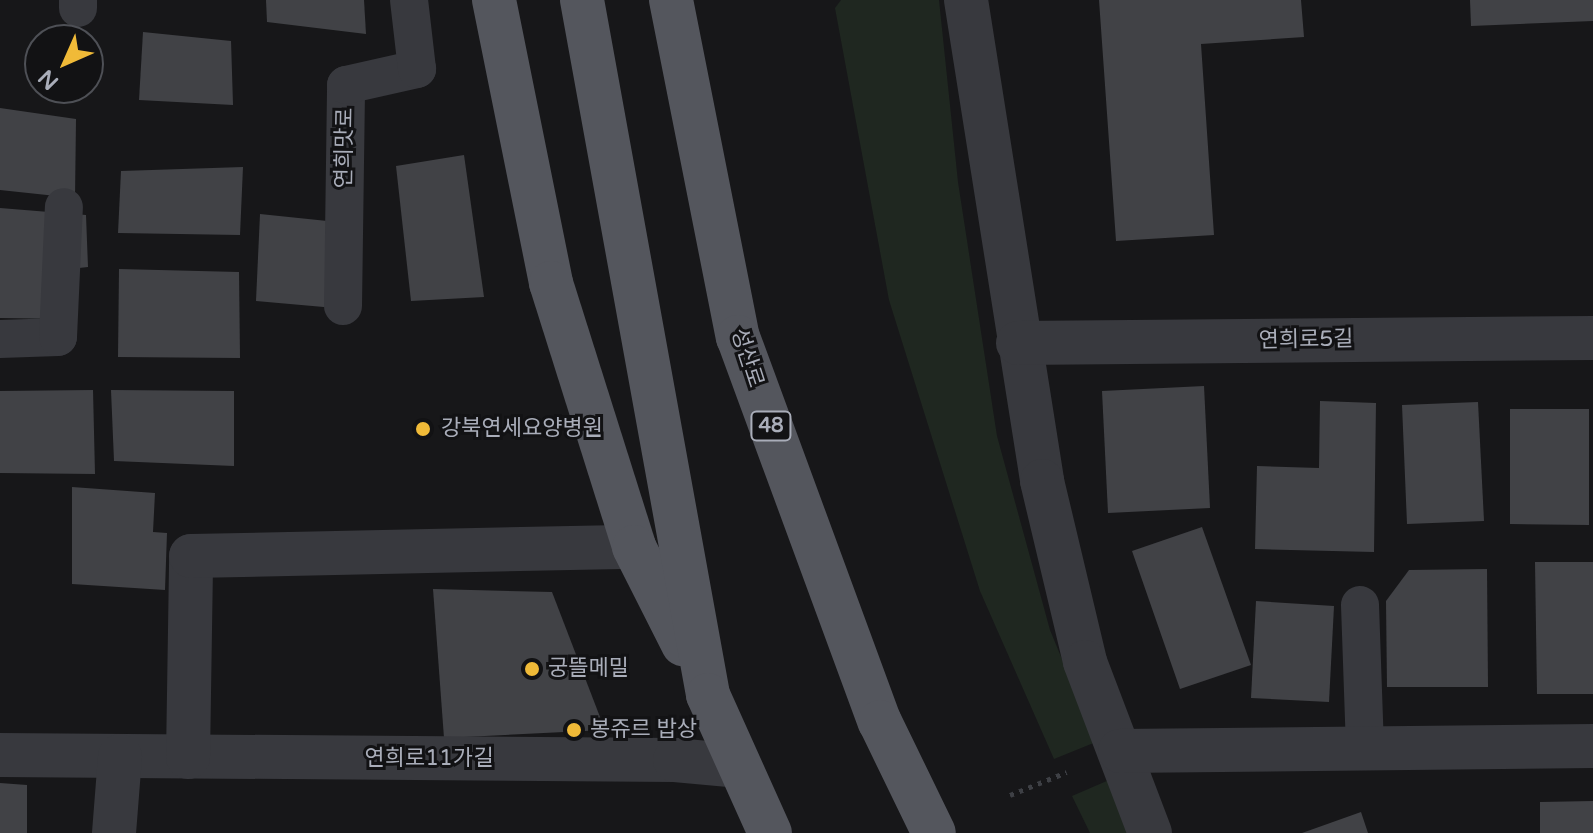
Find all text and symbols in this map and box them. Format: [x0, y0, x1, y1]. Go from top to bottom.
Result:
north arrow [24, 24, 104, 104]
text: N [33, 64, 64, 95]
street label: 연희맛로 [331, 107, 359, 189]
street label: 성산로 [725, 325, 769, 391]
street label: 연희로5길 [1258, 326, 1354, 354]
road number: 48 [749, 410, 793, 442]
place label: 강북연세요양병원 [441, 416, 603, 442]
marker: 강북연세요양병원 [412, 418, 434, 440]
place label: 궁뜰메밀 [548, 656, 629, 682]
marker: 궁뜰메밀 [523, 660, 541, 678]
place label: 봉쥬르 밥상 [590, 717, 697, 743]
marker: 봉쥬르 밥상 [565, 721, 583, 739]
street label: 연희로11가길 [365, 746, 493, 772]

